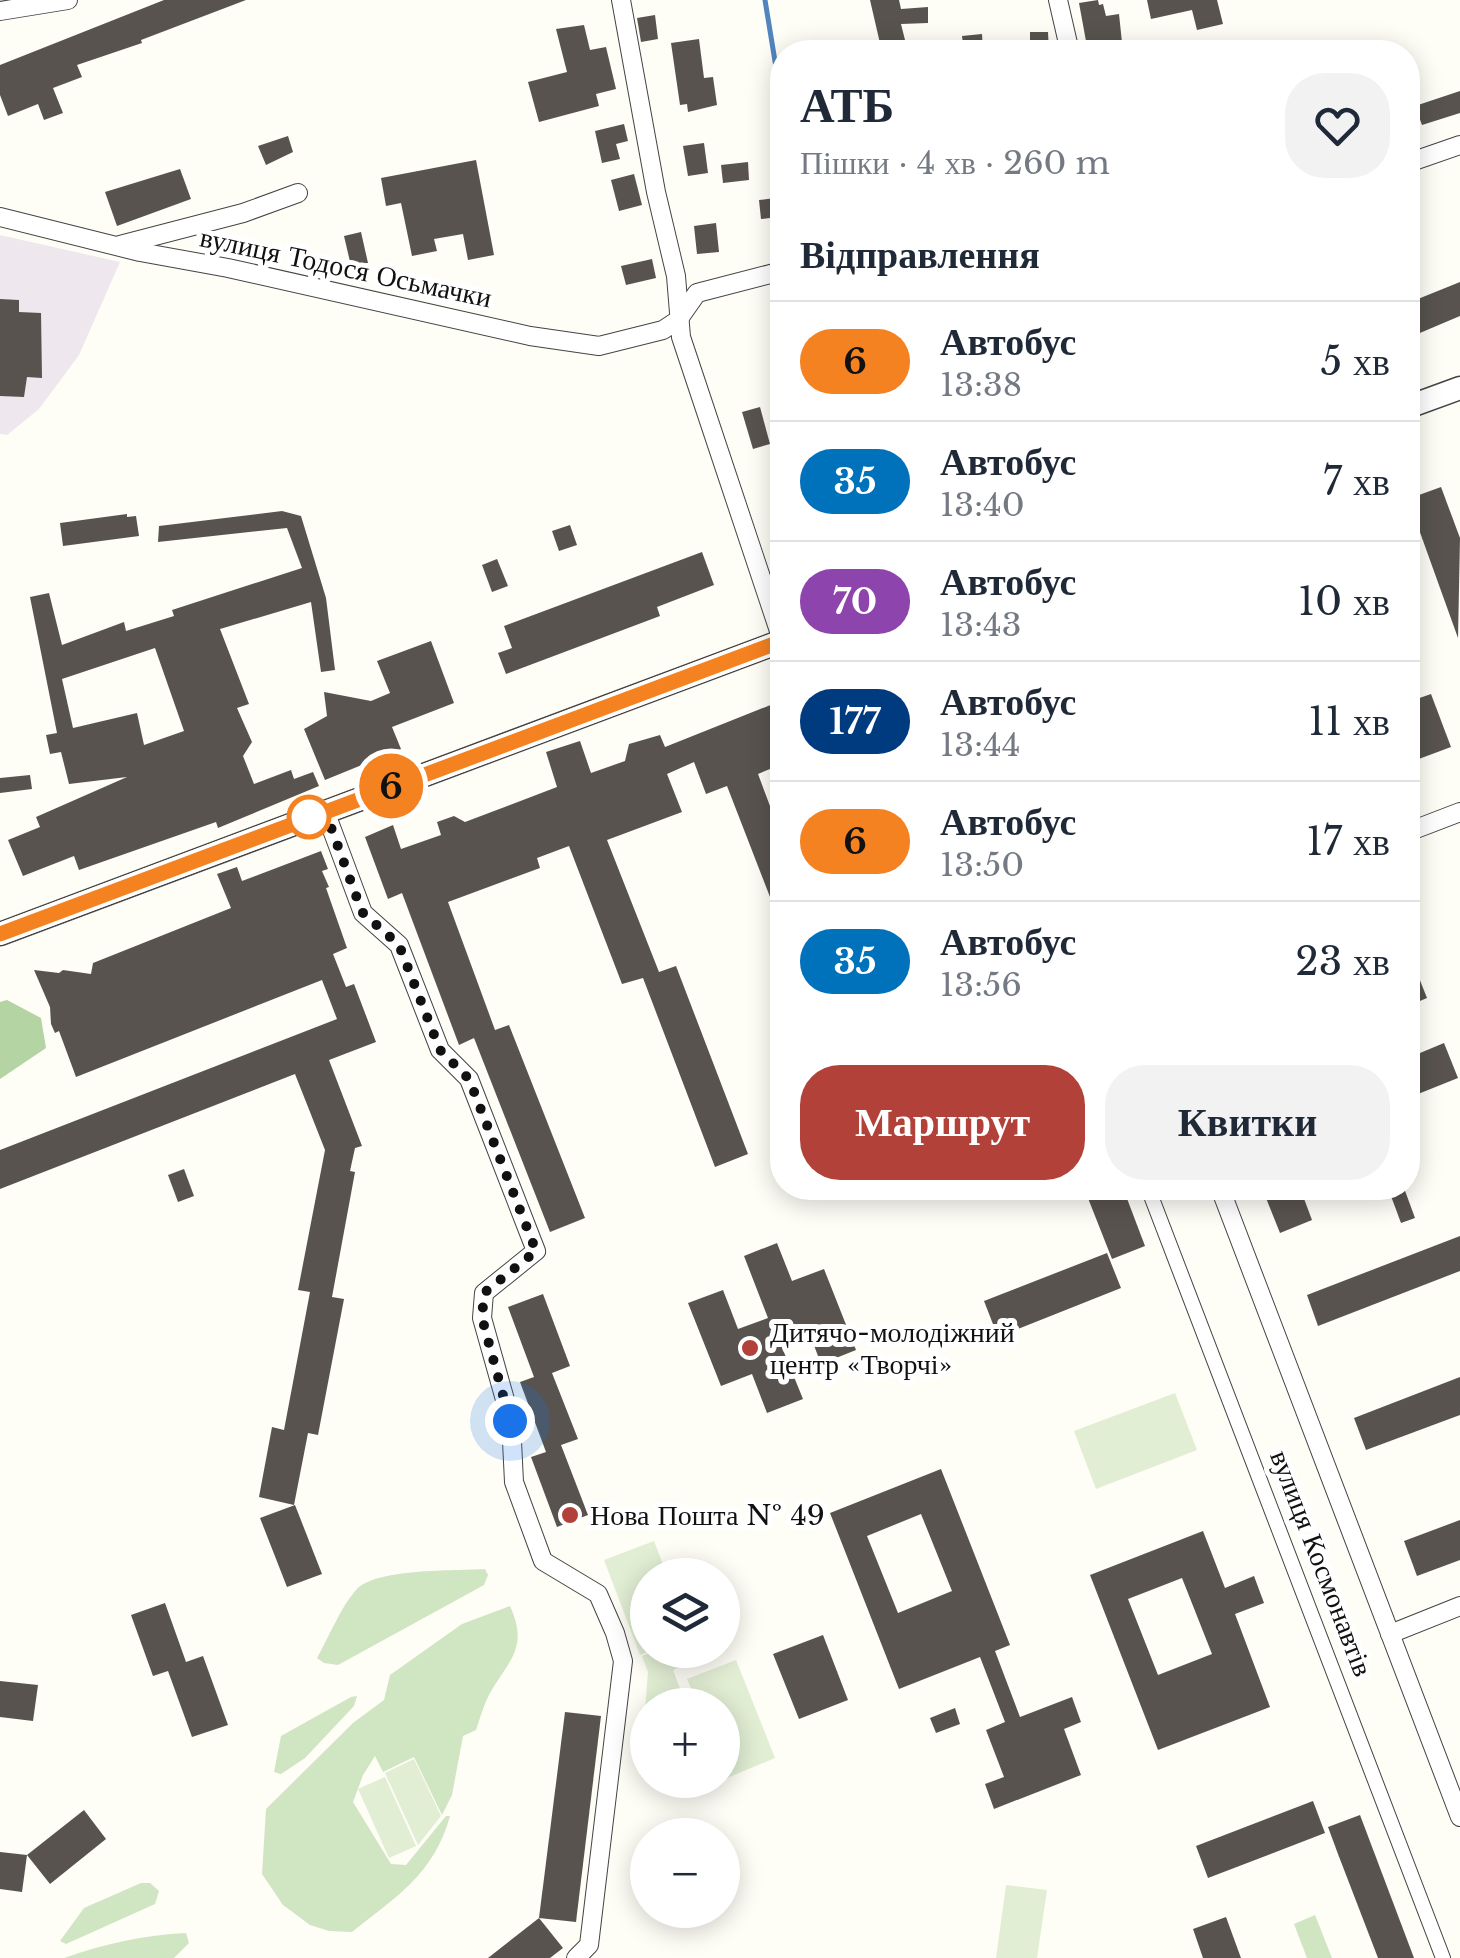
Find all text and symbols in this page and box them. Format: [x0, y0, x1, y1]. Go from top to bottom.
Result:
button: heart [1285, 73, 1390, 178]
text: АТБ [800, 75, 894, 135]
text: Пішки · 4 хв · 260 m [800, 143, 1110, 183]
street label: вулиця Тодося Осьмачки [197, 219, 495, 316]
text: Відправлення [800, 231, 1040, 278]
text: Автобус [940, 318, 1076, 365]
text: 5 хв [1321, 338, 1390, 385]
text: 6 [843, 340, 867, 383]
text: 13:38 [940, 365, 1022, 405]
text: Автобус [940, 438, 1076, 485]
text: 7 хв [1323, 458, 1390, 505]
text: 35 [833, 460, 877, 503]
text: 13:40 [940, 485, 1025, 525]
text: Автобус [940, 558, 1076, 605]
text: 10 хв [1298, 578, 1390, 625]
text: 70 [833, 580, 877, 623]
text: 13:43 [940, 605, 1022, 645]
text: Автобус [940, 678, 1076, 725]
text: 11 хв [1308, 698, 1390, 745]
text: 177 [829, 700, 881, 743]
text: 13:44 [940, 725, 1021, 765]
line badge: 6 [358, 754, 424, 818]
text: 6 [379, 765, 403, 808]
unlabelled marker [288, 796, 330, 838]
text: Автобус [940, 798, 1076, 845]
text: 17 хв [1306, 818, 1390, 865]
text: 6 [843, 820, 867, 863]
text: 13:50 [940, 845, 1024, 885]
text: Автобус [940, 918, 1076, 965]
text: 23 хв [1295, 938, 1390, 985]
text: 35 [833, 940, 877, 983]
text: 13:56 [940, 965, 1022, 1005]
button: Маршрут [800, 1065, 1085, 1180]
button: Квитки [1105, 1065, 1390, 1180]
place label: Дитячо-молодіжний центр «Творчі» [770, 1315, 1015, 1382]
marker: Дитячо-молодіжний центр «Творчі» [739, 1337, 761, 1359]
your location [485, 1396, 535, 1446]
street label: вулиця Космонавтів [1262, 1445, 1381, 1681]
place label: Нова Пошта № 49 [590, 1498, 825, 1533]
marker: Нова Пошта № 49 [559, 1504, 581, 1526]
map controls [630, 1558, 740, 1928]
button: layers [630, 1558, 740, 1668]
button: + [630, 1688, 740, 1798]
button: − [630, 1818, 740, 1928]

